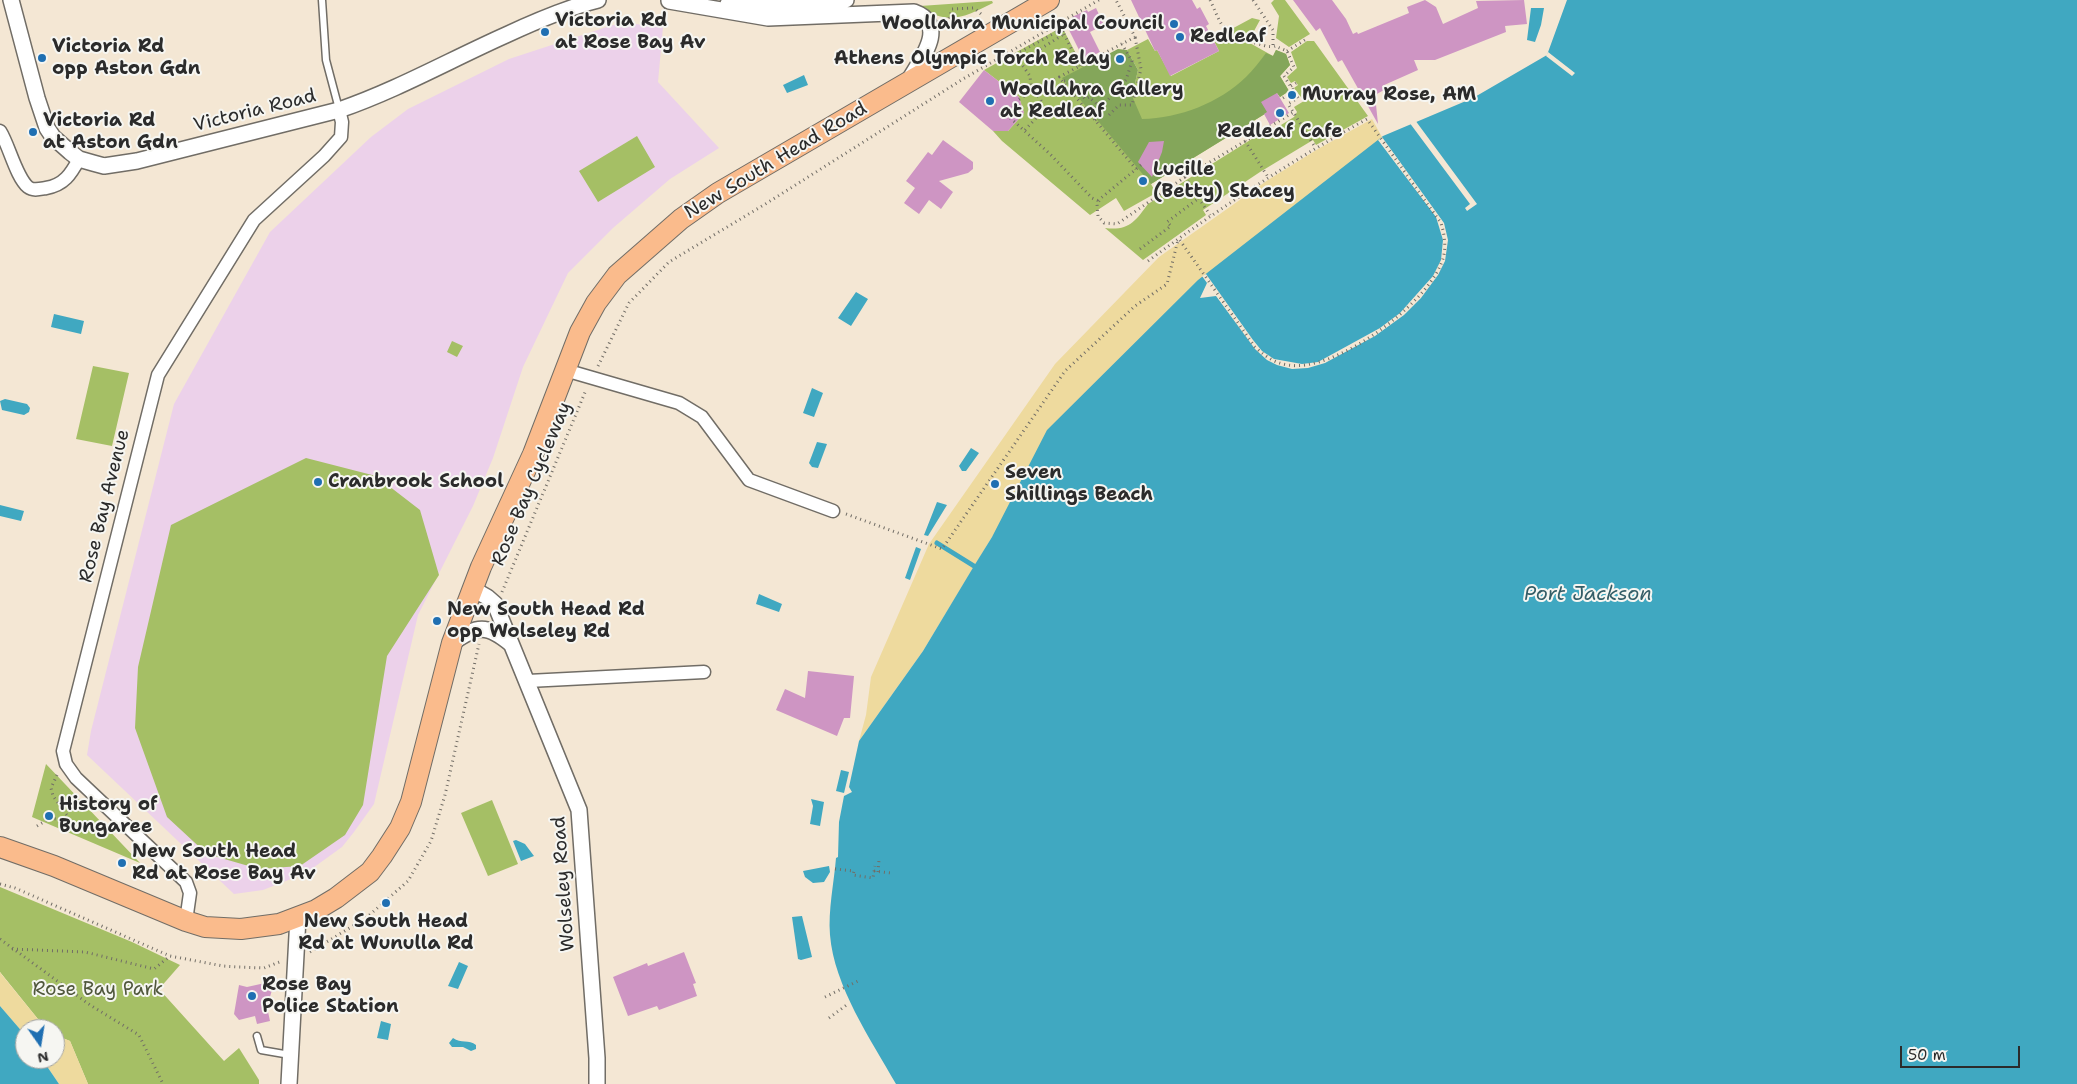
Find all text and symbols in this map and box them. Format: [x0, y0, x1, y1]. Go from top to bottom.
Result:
place label: Victoria Rd at Rose Bay Av [555, 10, 706, 54]
place label: Woollahra Municipal Council [881, 13, 1164, 35]
marker: Woollahra Municipal Council [1168, 18, 1180, 30]
marker: Victoria Rd at Rose Bay Av [539, 26, 551, 38]
place label: Redleaf [1190, 26, 1266, 48]
marker: Redleaf [1174, 31, 1186, 43]
place label: Victoria Rd opp Aston Gdn [52, 36, 200, 80]
place label: Athens Olympic Torch Relay [834, 48, 1110, 70]
marker: Victoria Rd opp Aston Gdn [36, 52, 48, 64]
marker: Athens Olympic Torch Relay [1114, 53, 1126, 65]
place label: Woollahra Gallery at Redleaf [1000, 79, 1184, 123]
place label: Murray Rose, AM [1302, 84, 1476, 106]
street label: Victoria Road [191, 85, 319, 137]
marker: Murray Rose, AM [1286, 89, 1298, 101]
marker: Woollahra Gallery at Redleaf [984, 95, 996, 107]
street label: New South Head Road [681, 97, 871, 225]
marker: Redleaf Cafe [1274, 107, 1286, 119]
place label: Victoria Rd at Aston Gdn [43, 110, 178, 154]
place label: Redleaf Cafe [1217, 121, 1343, 143]
marker: Victoria Rd at Aston Gdn [27, 126, 39, 138]
place label: Lucille (Betty) Stacey [1153, 159, 1295, 203]
marker: Lucille (Betty) Stacey [1137, 175, 1149, 187]
street label: Rose Bay Cycleway [487, 399, 577, 569]
street label: Rose Bay Avenue [75, 427, 135, 585]
place label: Seven Shillings Beach [1005, 462, 1153, 506]
place label: Cranbrook School [328, 471, 504, 493]
marker: Cranbrook School [312, 476, 324, 488]
marker: Seven Shillings Beach [989, 478, 1001, 490]
water label: Port Jackson [1524, 583, 1652, 607]
place label: New South Head Rd opp Wolseley Rd [447, 599, 645, 643]
marker: New South Head Rd opp Wolseley Rd [431, 615, 443, 627]
place label: History of Bungaree [59, 794, 158, 838]
marker: History of Bungaree [43, 810, 55, 822]
street label: Wolseley Road [548, 816, 580, 952]
place label: New South Head Rd at Rose Bay Av [132, 841, 316, 885]
marker: New South Head Rd at Rose Bay Av [116, 857, 128, 869]
marker: New South Head Rd at Wunulla Rd [380, 897, 392, 909]
place label: New South Head Rd at Wunulla Rd [298, 911, 474, 955]
place label: Rose Bay Police Station [262, 974, 399, 1018]
park label: Rose Bay Park [33, 979, 163, 1001]
marker: Rose Bay Police Station [246, 990, 258, 1002]
north arrow [15, 1019, 65, 1069]
scale bar [1902, 1036, 2022, 1068]
text: 50 m [1908, 1045, 1946, 1065]
text: N [36, 1048, 51, 1068]

